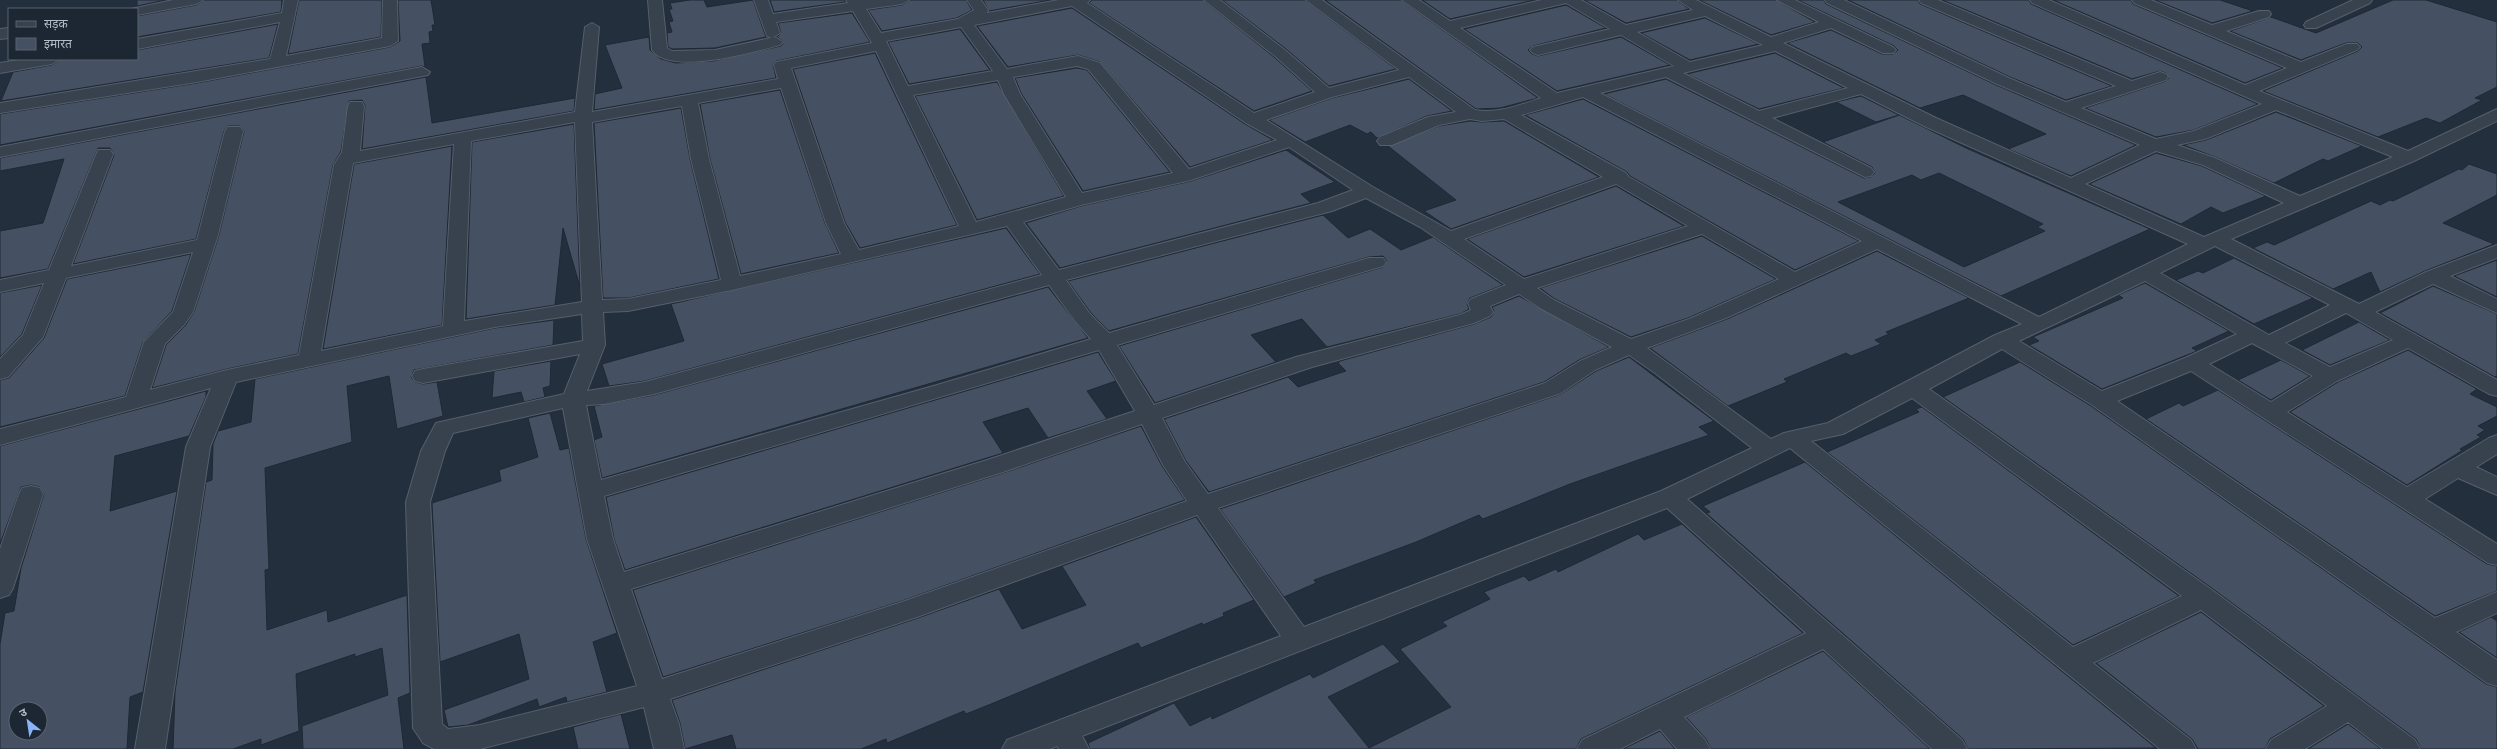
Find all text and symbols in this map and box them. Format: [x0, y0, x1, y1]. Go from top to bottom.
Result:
legend [8, 8, 138, 60]
text: सड़क [44, 16, 69, 31]
text: इमारत [44, 36, 73, 51]
north arrow [8, 701, 48, 741]
text: उ [17, 704, 30, 720]

